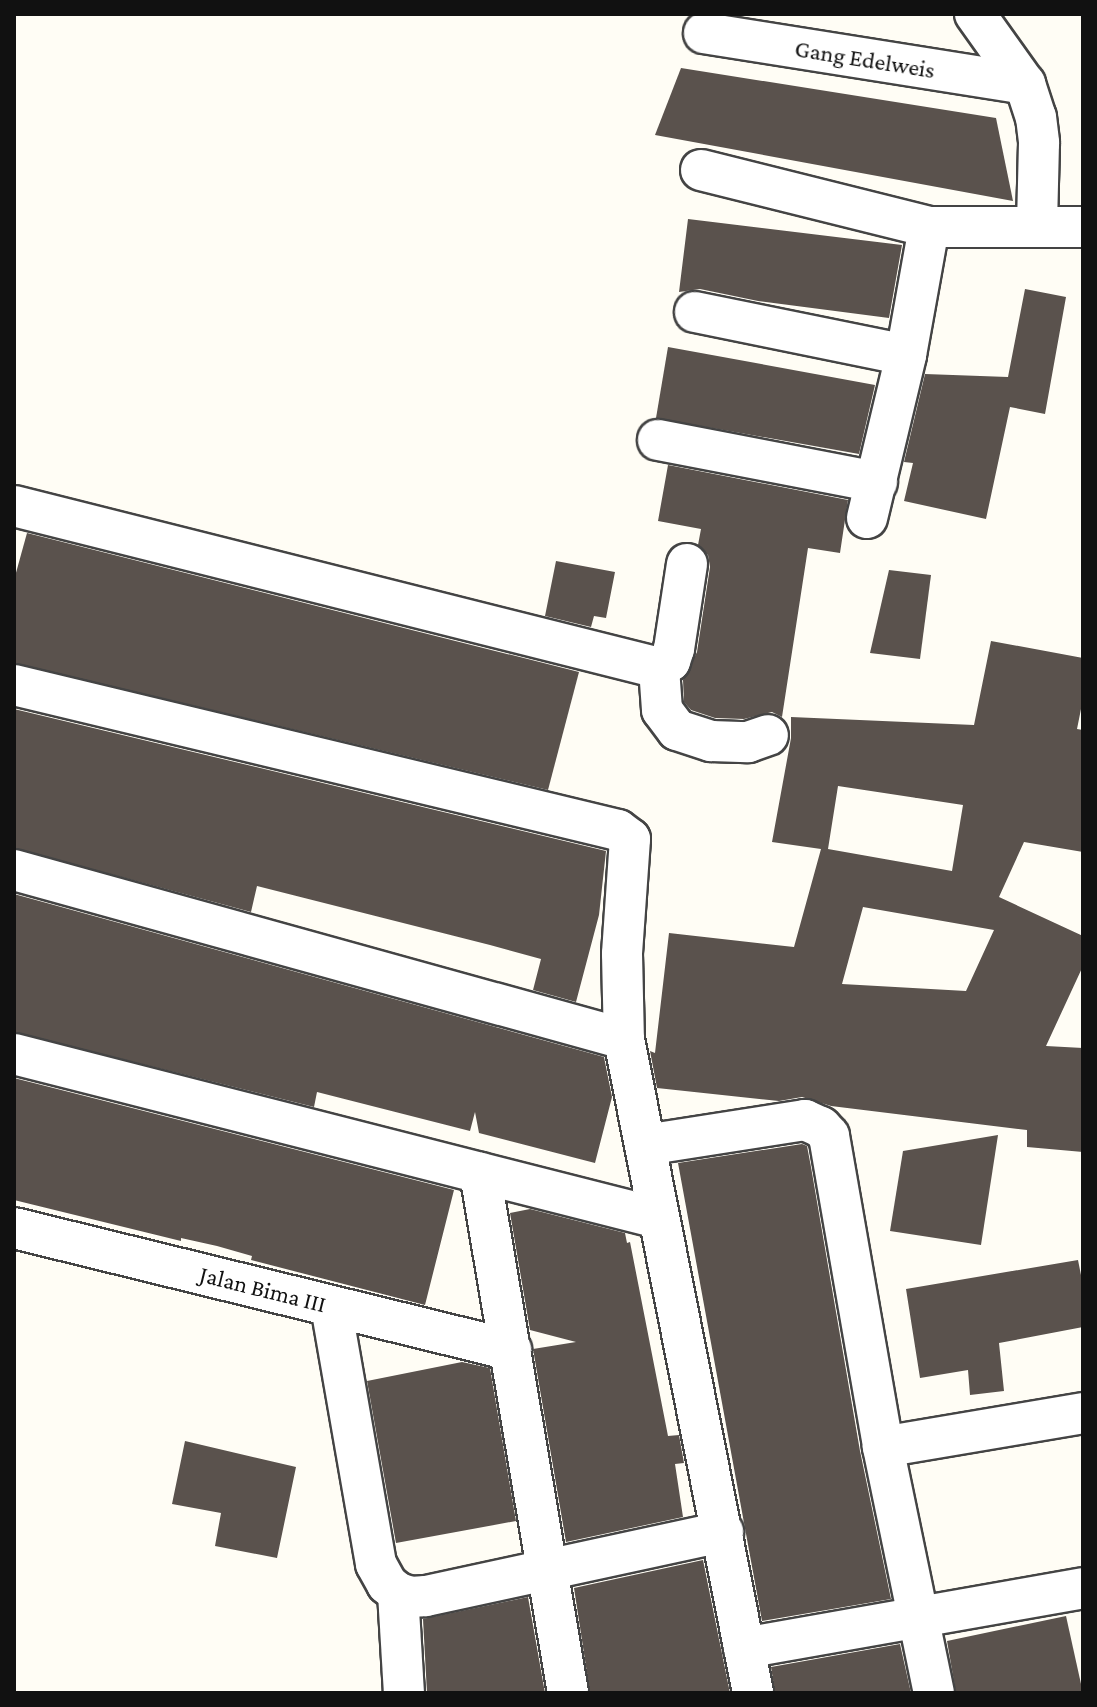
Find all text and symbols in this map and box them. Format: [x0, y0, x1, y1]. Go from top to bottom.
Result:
street label: Gang Edelweis [793, 34, 937, 84]
street label: Jalan Bima III [197, 1259, 329, 1319]

